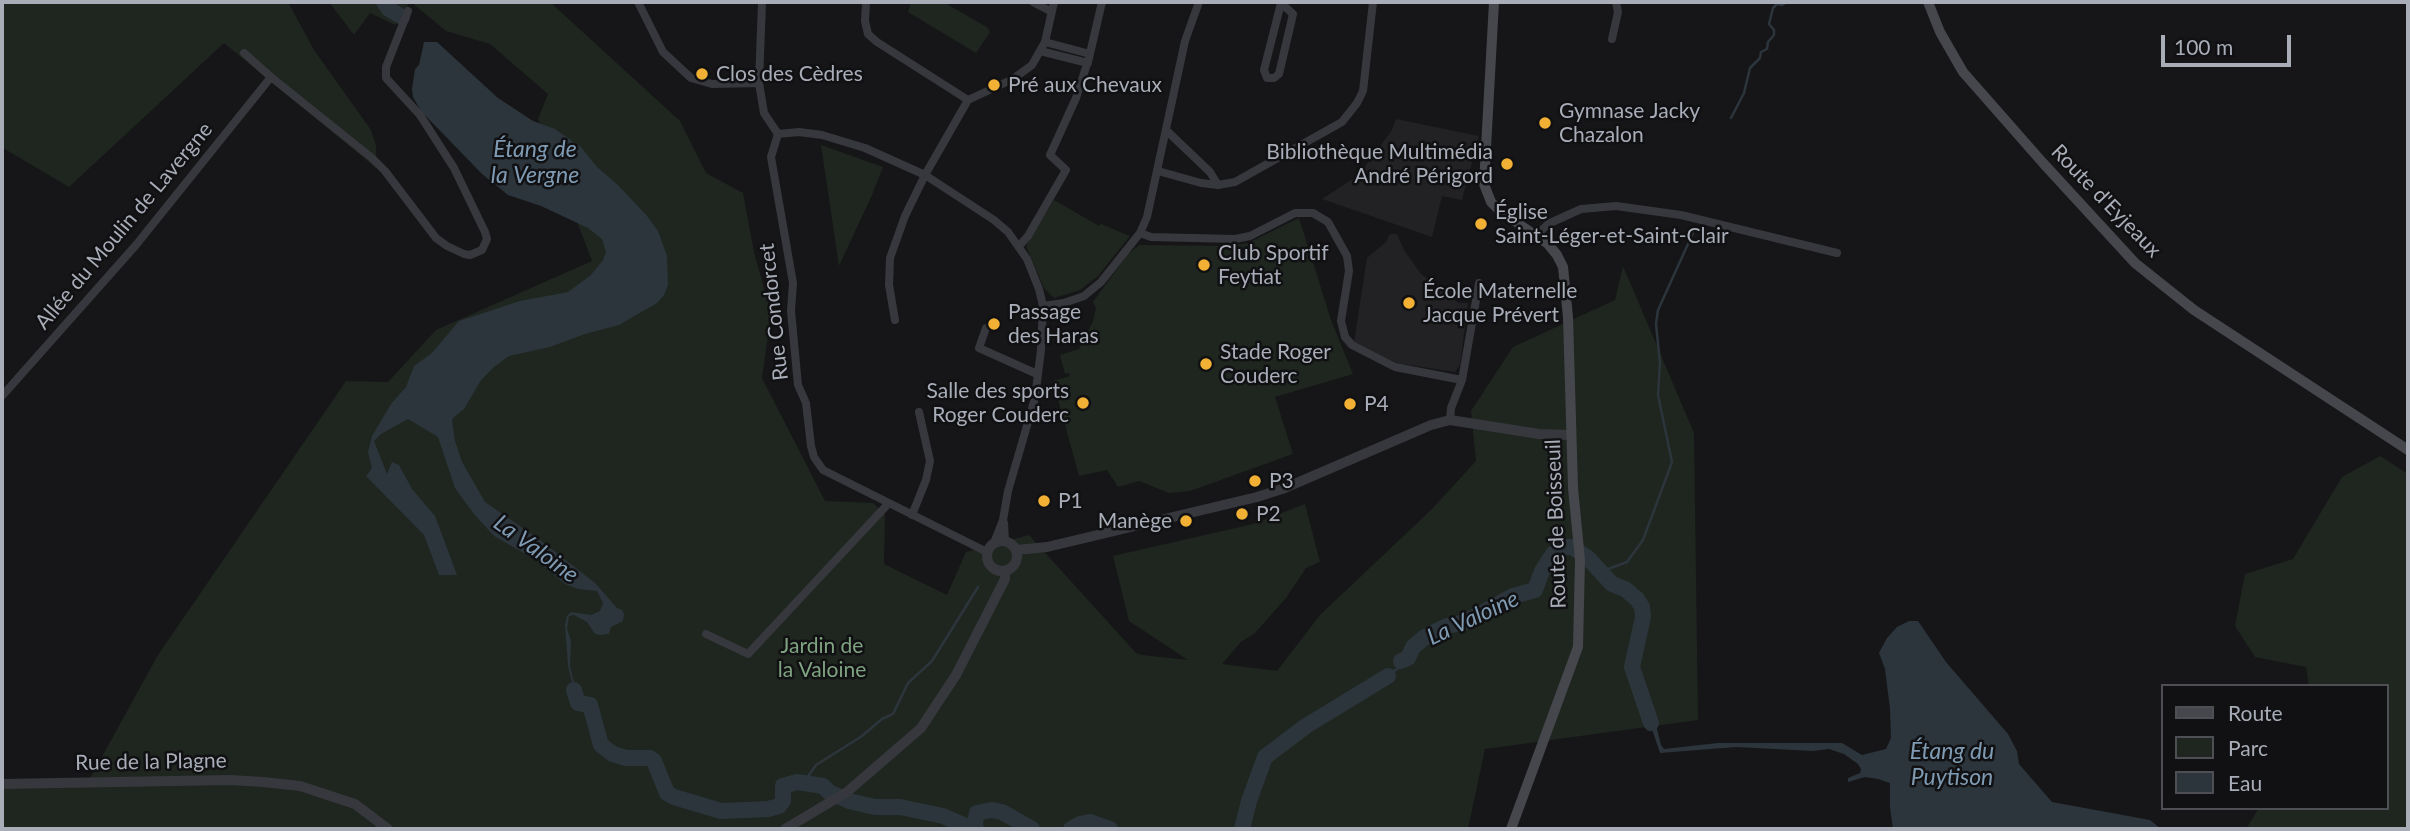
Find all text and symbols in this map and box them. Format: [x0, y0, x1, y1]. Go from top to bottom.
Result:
scale bar [2165, 21, 2294, 65]
text: 100 m [2174, 34, 2233, 59]
place label: Clos des Cèdres [716, 61, 863, 87]
marker: Clos des Cèdres [694, 66, 710, 82]
place label: Pré aux Chevaux [1008, 72, 1162, 98]
marker: Pré aux Chevaux [986, 77, 1002, 93]
place label: Gymnase Jacky Chazalon [1559, 98, 1700, 148]
marker: Gymnase Jacky Chazalon [1537, 115, 1553, 131]
street label: Allée du Moulin de Lavergne [30, 117, 218, 335]
water label: Étang de la Vergne [491, 136, 579, 190]
place label: Bibliothèque Multimédia André Périgord [1266, 139, 1493, 189]
street label: Route d'Eyjeaux [2046, 139, 2166, 263]
marker: Bibliothèque Multimédia André Périgord [1499, 156, 1515, 172]
place label: Église Saint-Léger-et-Saint-Clair [1495, 199, 1729, 249]
marker: Église Saint-Léger-et-Saint-Clair [1473, 216, 1489, 232]
place label: Club Sportif Feytiat [1218, 240, 1329, 290]
street label: Rue Condorcet [754, 242, 794, 382]
marker: Club Sportif Feytiat [1196, 257, 1212, 273]
place label: École Maternelle Jacque Prévert [1423, 278, 1577, 328]
marker: École Maternelle Jacque Prévert [1401, 295, 1417, 311]
place label: Passage des Haras [1008, 299, 1098, 349]
marker: Passage des Haras [986, 316, 1002, 332]
place label: Stade Roger Couderc [1220, 339, 1331, 389]
marker: Stade Roger Couderc [1198, 356, 1214, 372]
place label: Salle des sports Roger Couderc [927, 378, 1069, 428]
place label: P4 [1364, 391, 1389, 417]
marker: Salle des sports Roger Couderc [1075, 395, 1091, 411]
marker: P4 [1342, 396, 1358, 412]
street label: Route de Boisseuil [1540, 439, 1572, 609]
place label: P3 [1269, 468, 1294, 494]
marker: P3 [1247, 473, 1263, 489]
place label: P1 [1058, 488, 1083, 514]
marker: P1 [1036, 493, 1052, 509]
place label: P2 [1256, 501, 1281, 527]
marker: P2 [1234, 506, 1250, 522]
place label: Manège [1098, 508, 1172, 534]
water label: La Valoine [488, 509, 584, 589]
marker: Manège [1178, 513, 1194, 529]
water label: La Valoine [1423, 585, 1523, 651]
park label: Jardin de la Valoine [778, 633, 866, 683]
legend [2162, 684, 2389, 810]
text: Route [2228, 700, 2283, 725]
text: Parc [2228, 735, 2268, 760]
water label: Étang du Puytison [1910, 738, 1994, 792]
street label: Rue de la Plagne [75, 748, 227, 776]
text: Eau [2228, 770, 2262, 795]

